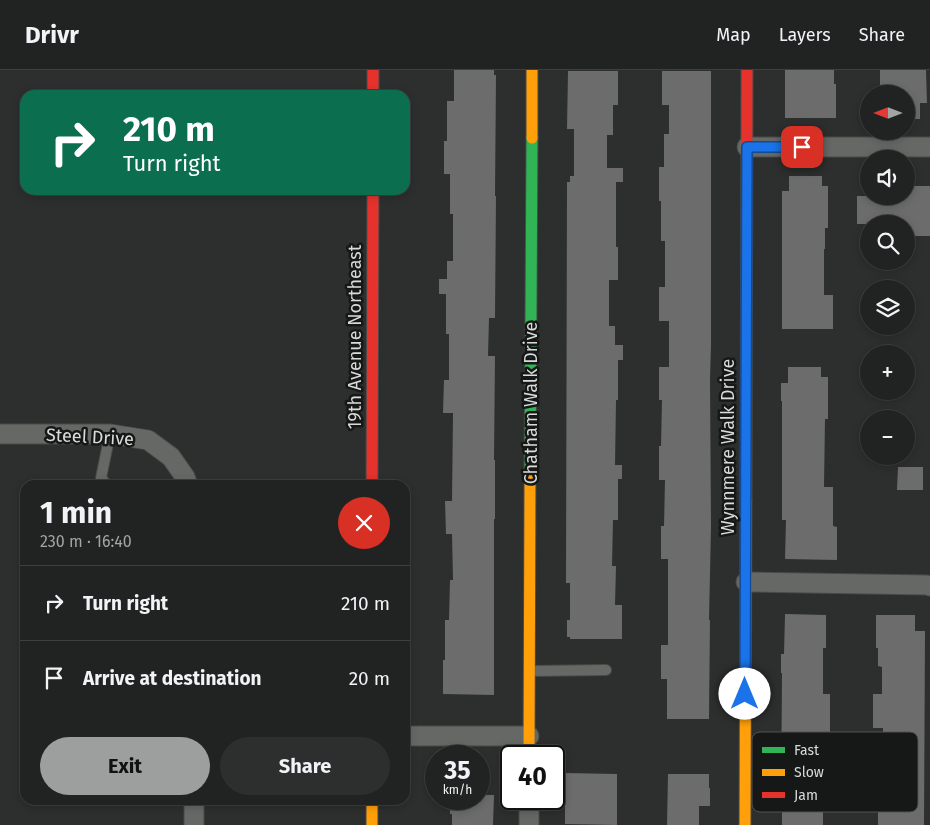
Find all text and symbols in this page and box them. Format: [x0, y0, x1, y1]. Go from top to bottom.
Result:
text: Drivr [25, 21, 79, 49]
text: Map [716, 24, 751, 46]
text: Layers [779, 24, 831, 46]
text: Share [859, 24, 905, 46]
north arrow [860, 85, 915, 140]
map controls [860, 85, 915, 465]
text: 210 m [123, 108, 215, 150]
icon: right [40, 110, 105, 175]
pin [781, 126, 823, 168]
icon: arrive [788, 133, 816, 161]
text: Turn right [123, 150, 220, 177]
button: sound [860, 150, 915, 205]
button: search [860, 215, 915, 270]
street label: 19th Avenue Northeast [344, 244, 366, 429]
button: layers [860, 280, 915, 335]
street label: Chatham Walk Drive [520, 322, 542, 484]
button: + [860, 345, 915, 400]
street label: Wynnmere Walk Drive [717, 359, 739, 535]
button: − [860, 410, 915, 465]
street label: Steel Drive [46, 424, 134, 450]
text: 1 min [40, 495, 112, 531]
button: close [338, 497, 390, 549]
text: 230 m · 16:40 [40, 532, 132, 551]
icon: right [40, 589, 68, 617]
text: Turn right [83, 592, 168, 615]
text: 210 m [341, 592, 390, 615]
icon: arrive [40, 664, 68, 692]
text: Arrive at destination [83, 667, 262, 690]
text: 20 m [349, 667, 390, 690]
position arrow [718, 667, 770, 719]
legend [752, 732, 918, 812]
button: Exit [40, 737, 210, 795]
button: Share [220, 737, 390, 795]
text: Fast [794, 742, 820, 759]
speed limit sign: 40 [500, 745, 565, 810]
text: 35 [444, 756, 471, 786]
text: Slow [794, 764, 824, 781]
text: km/h [443, 783, 472, 797]
text: Jam [794, 787, 818, 804]

